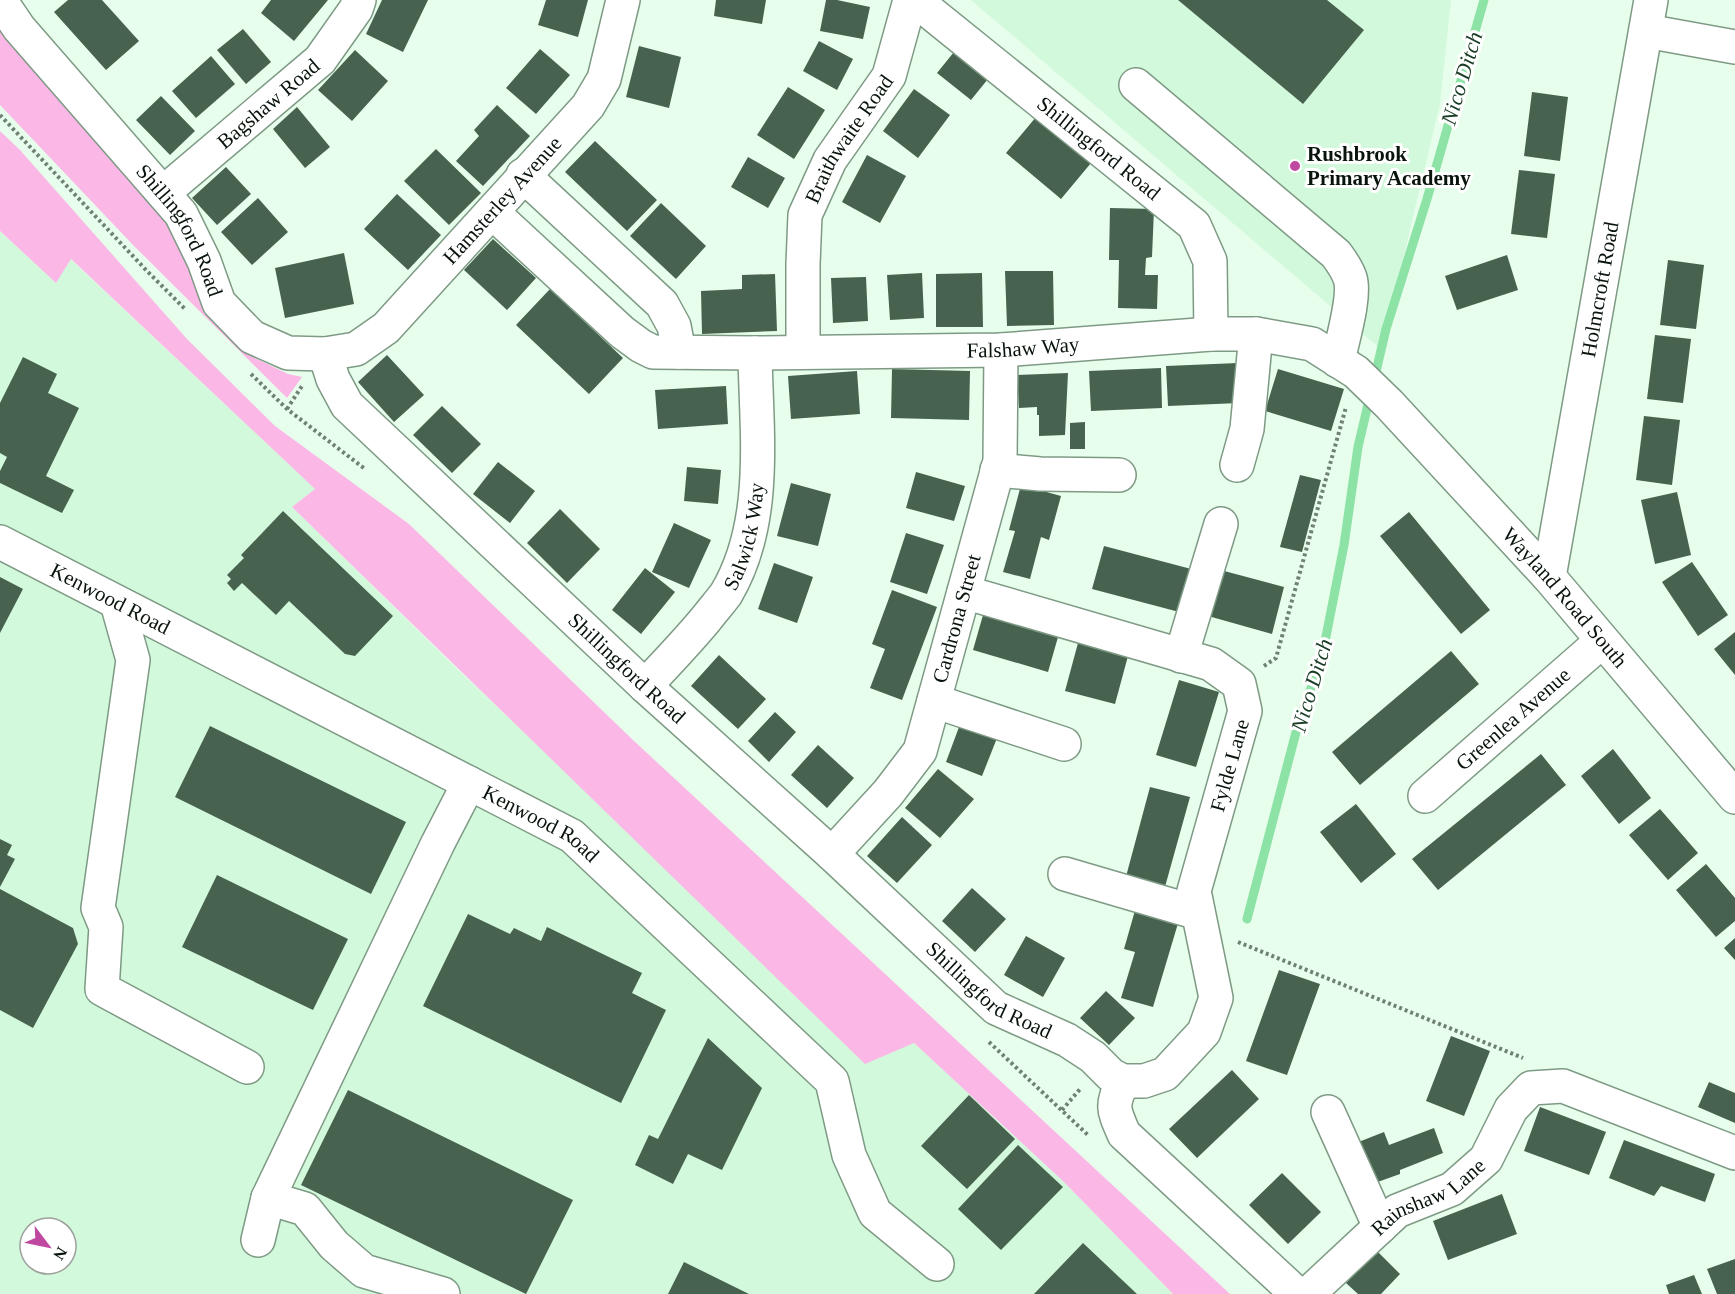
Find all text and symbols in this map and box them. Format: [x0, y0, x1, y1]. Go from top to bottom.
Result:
water label: Nico Ditch [1435, 29, 1487, 129]
street label: Bagshaw Road [212, 53, 325, 154]
street label: Braithwaite Road [800, 70, 898, 207]
street label: Shillingford Road [1032, 91, 1165, 205]
street label: Hamsterley Avenue [438, 131, 567, 269]
place label: Rushbrook Primary Academy [1307, 142, 1471, 190]
street label: Shillingford Road [131, 159, 228, 300]
marker: Rushbrook Primary Academy [1288, 159, 1302, 173]
street label: Holmcroft Road [1576, 219, 1624, 359]
street label: Falshaw Way [966, 332, 1081, 362]
street label: Salwick Way [718, 481, 769, 594]
street label: Wayland Road South [1497, 522, 1633, 673]
street label: Cardrona Street [927, 551, 986, 686]
street label: Kenwood Road [46, 558, 175, 640]
street label: Shillingford Road [563, 608, 691, 729]
water label: Nico Ditch [1285, 636, 1337, 736]
street label: Greenlea Avenue [1451, 663, 1575, 775]
street label: Fylde Lane [1205, 716, 1254, 814]
street label: Kenwood Road [479, 780, 604, 867]
street label: Shillingford Road [921, 937, 1056, 1044]
street label: Rainshaw Lane [1366, 1153, 1490, 1241]
north arrow [18, 1216, 78, 1276]
text: N [50, 1244, 71, 1263]

